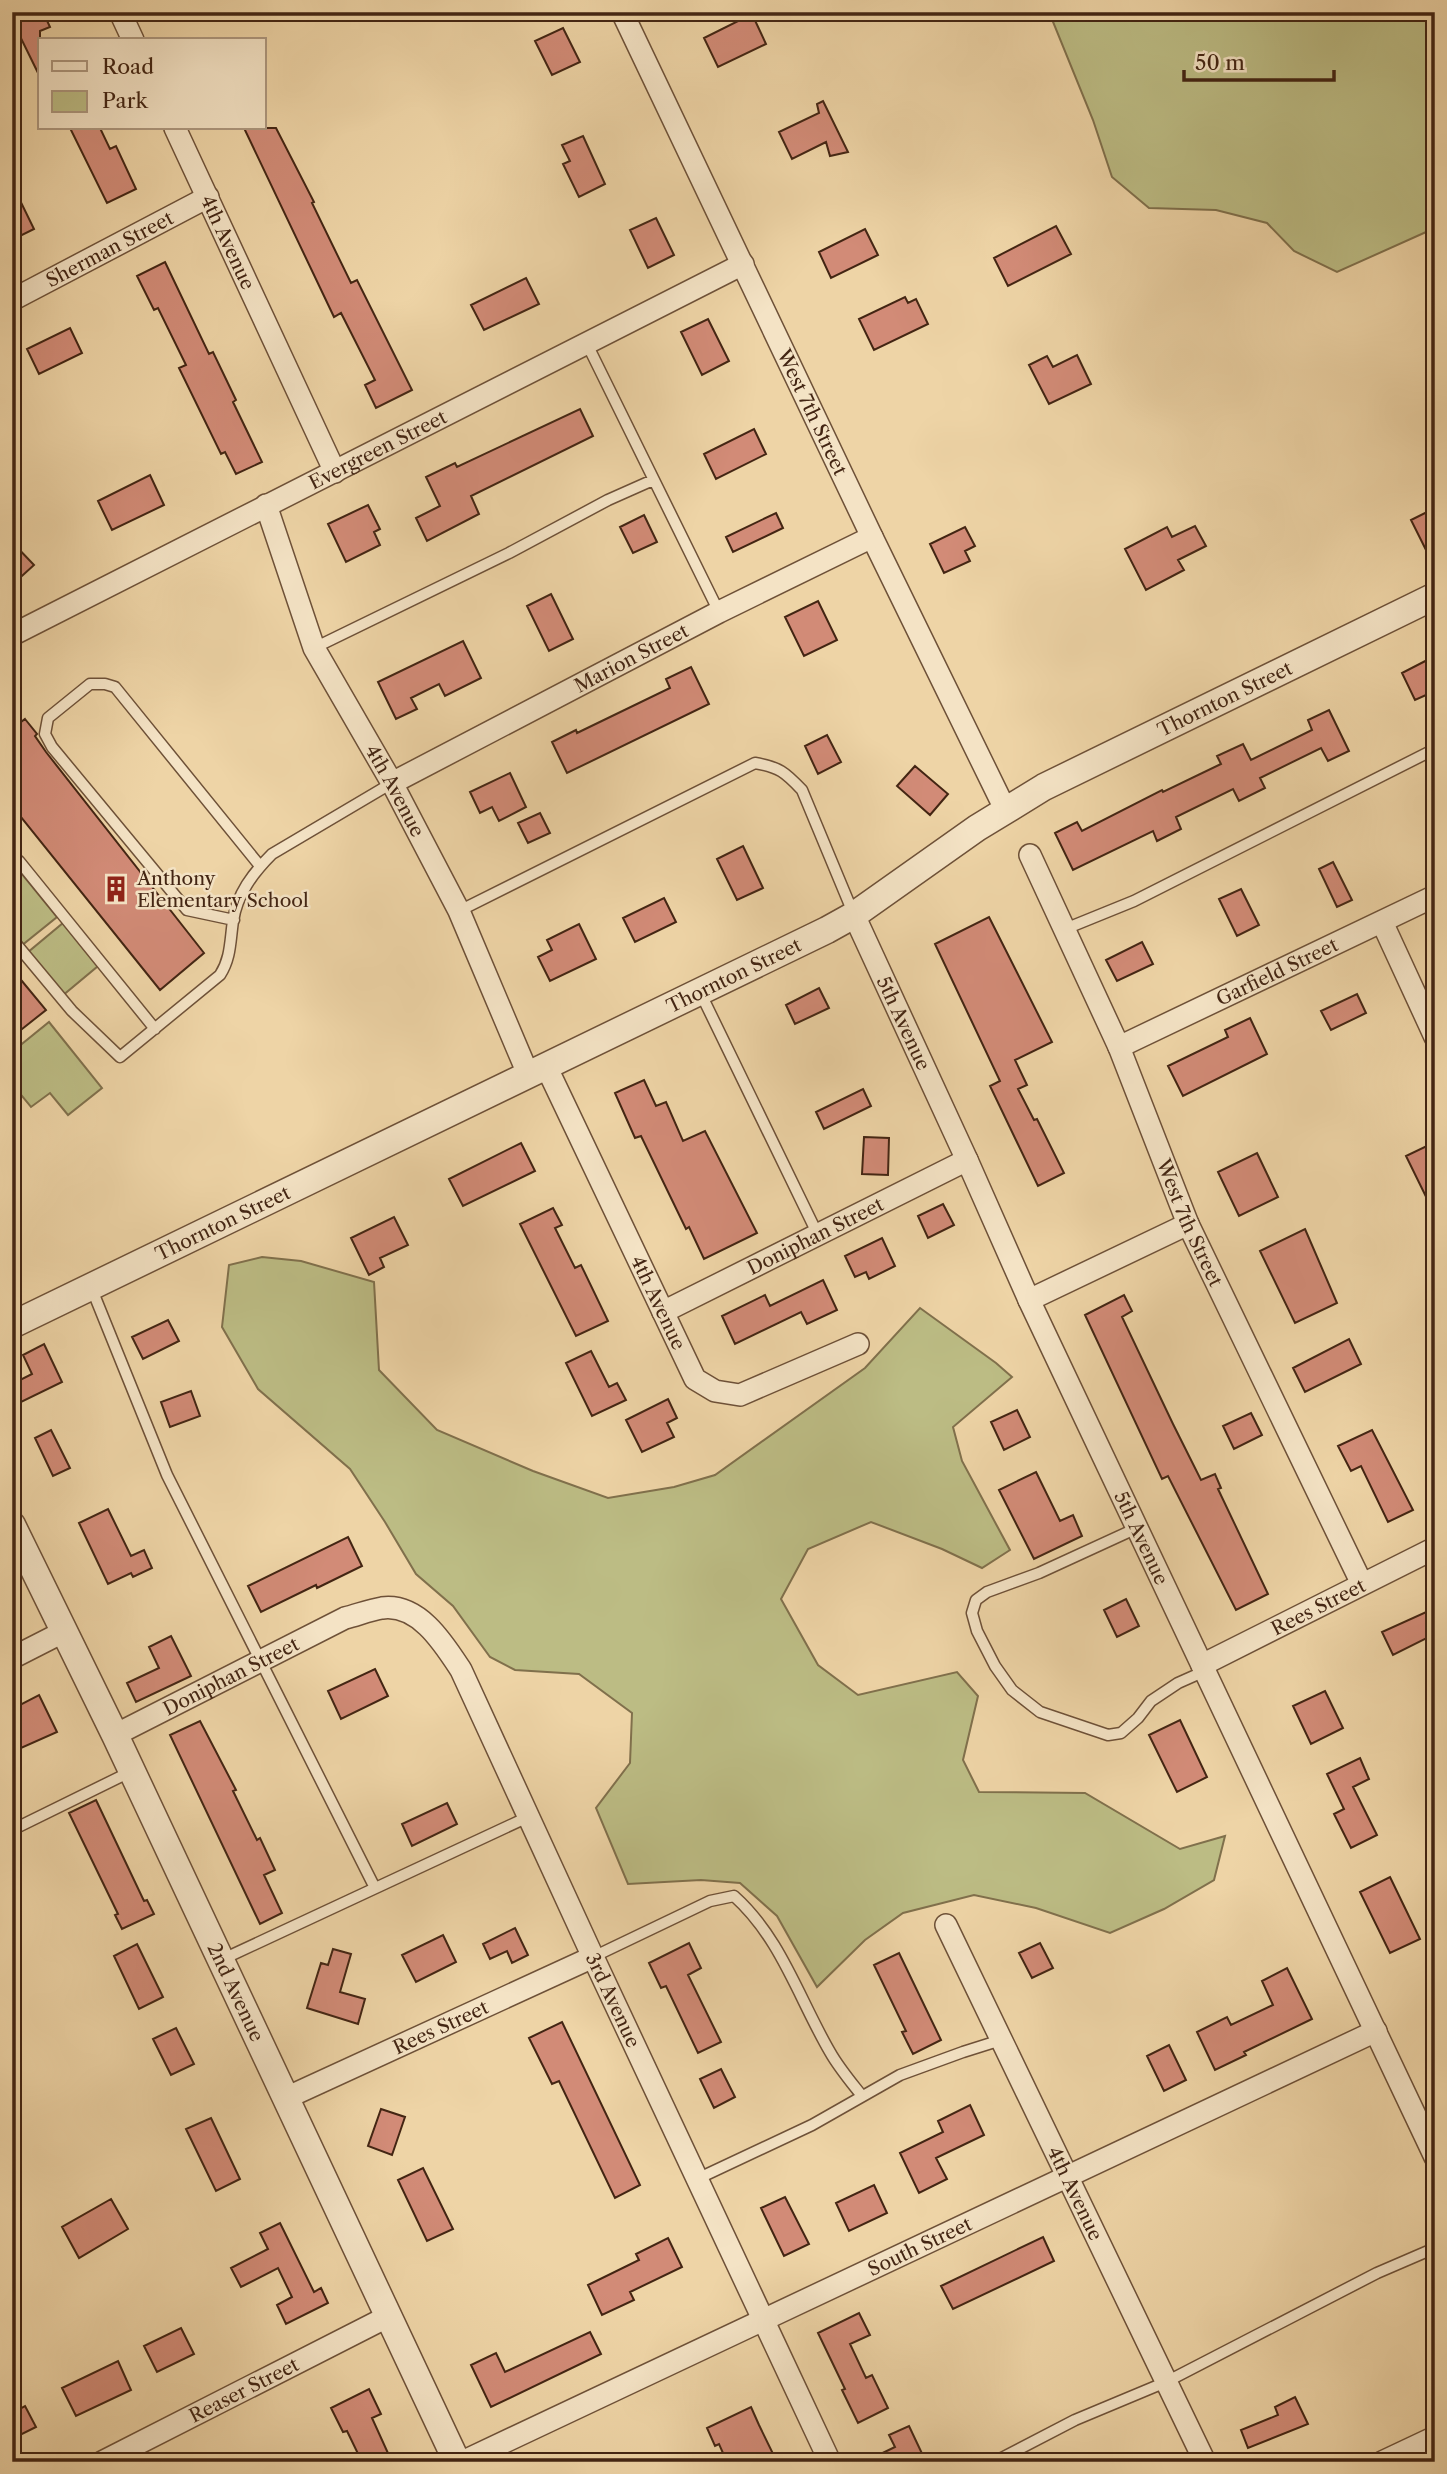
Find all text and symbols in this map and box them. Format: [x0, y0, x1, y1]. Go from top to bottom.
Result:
legend [38, 38, 266, 130]
scale bar [1184, 38, 1335, 82]
text: 50 m [1195, 50, 1245, 75]
text: Road [102, 54, 154, 79]
text: Park [102, 88, 148, 113]
street label: 4th Avenue [196, 191, 260, 293]
street label: Sherman Street [42, 206, 177, 292]
street label: West 7th Street [772, 344, 852, 479]
street label: Evergreen Street [305, 405, 451, 494]
street label: Marion Street [570, 619, 692, 697]
street label: Thornton Street [1154, 656, 1296, 741]
street label: 4th Avenue [361, 740, 430, 841]
place label: Anthony Elementary School [136, 867, 309, 912]
building icon: Anthony Elementary School [101, 874, 131, 904]
street label: Thornton Street [663, 933, 805, 1018]
street label: Garfield Street [1212, 933, 1342, 1010]
street label: 5th Avenue [872, 972, 935, 1074]
street label: West 7th Street [1152, 1155, 1228, 1290]
street label: Thornton Street [151, 1180, 294, 1265]
street label: Doniphan Street [743, 1192, 887, 1280]
street label: 4th Avenue [626, 1252, 691, 1353]
street label: 5th Avenue [1110, 1487, 1174, 1588]
street label: Rees Street [1267, 1573, 1369, 1640]
street label: Doniphan Street [159, 1632, 303, 1720]
street label: 2nd Avenue [203, 1939, 269, 2045]
street label: 3rd Avenue [581, 1949, 645, 2051]
street label: Rees Street [389, 1995, 492, 2059]
street label: 4th Avenue [1043, 2143, 1108, 2244]
street label: South Street [864, 2212, 976, 2281]
street label: Reaser Street [185, 2352, 303, 2427]

